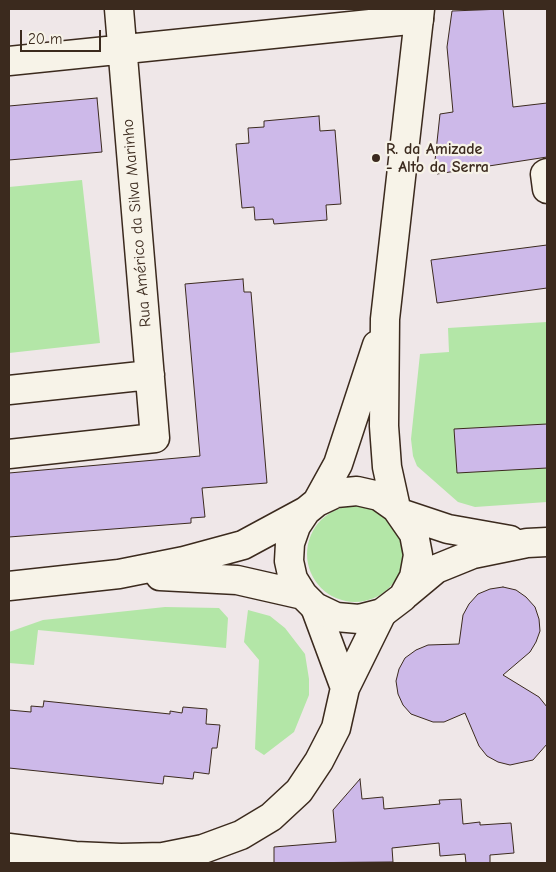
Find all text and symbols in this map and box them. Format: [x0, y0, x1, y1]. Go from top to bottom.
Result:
scale bar [22, 20, 104, 52]
text: 20 m [28, 30, 62, 48]
street label: Rua Américo da Silva Marinho [118, 118, 156, 328]
place label: R. da Amizade - Alto da Serra [386, 139, 489, 177]
marker: R. da Amizade - Alto da Serra [370, 152, 382, 164]

